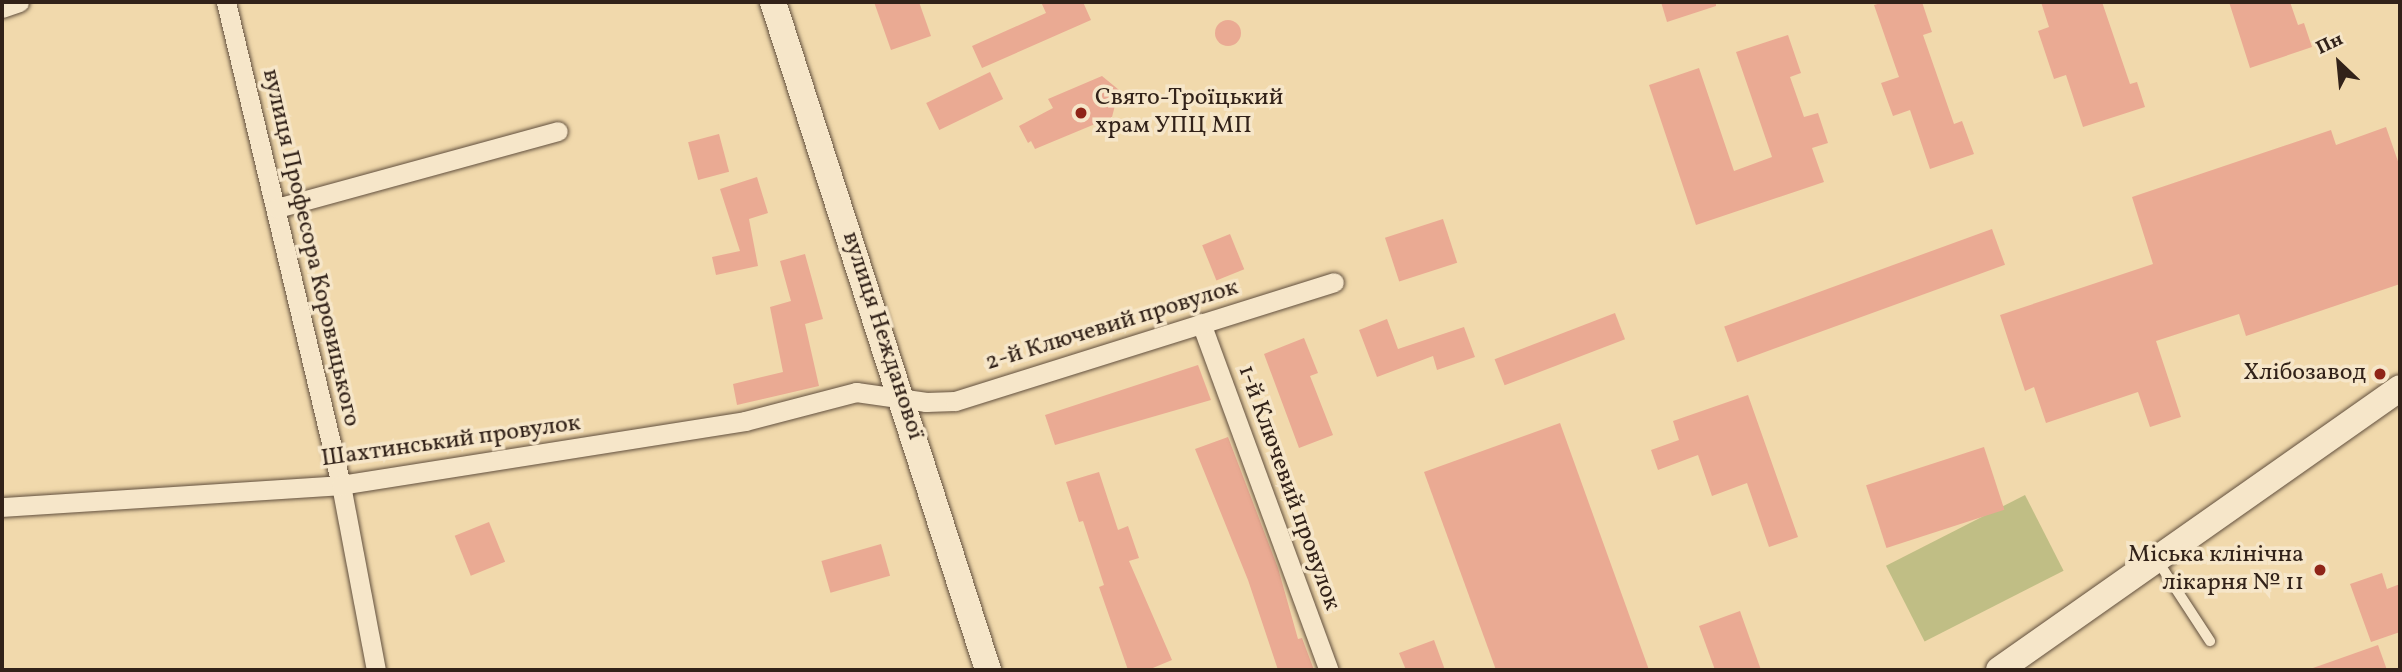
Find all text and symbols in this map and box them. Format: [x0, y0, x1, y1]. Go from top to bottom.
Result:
text: Пн [2312, 27, 2348, 62]
north arrow [2304, 28, 2374, 98]
street label: вулиця Професора Коровицького [255, 66, 365, 430]
place label: Свято-Троїцький храм УПЦ МП [1095, 85, 1283, 141]
marker: Свято-Троїцький храм УПЦ МП [1073, 105, 1089, 121]
street label: вулиця Нежданової [835, 228, 929, 444]
street label: 2-й Ключевий провулок [982, 274, 1242, 378]
place label: Хлібозавод [2243, 360, 2366, 388]
street label: 1-й Ключевий провулок [1230, 362, 1346, 614]
marker: Хлібозавод [2372, 366, 2388, 382]
street label: Шахтинський провулок [319, 410, 583, 474]
place label: Міська клінічна лікарня № 11 [2128, 542, 2304, 598]
marker: Міська клінічна лікарня № 11 [2310, 560, 2330, 580]

